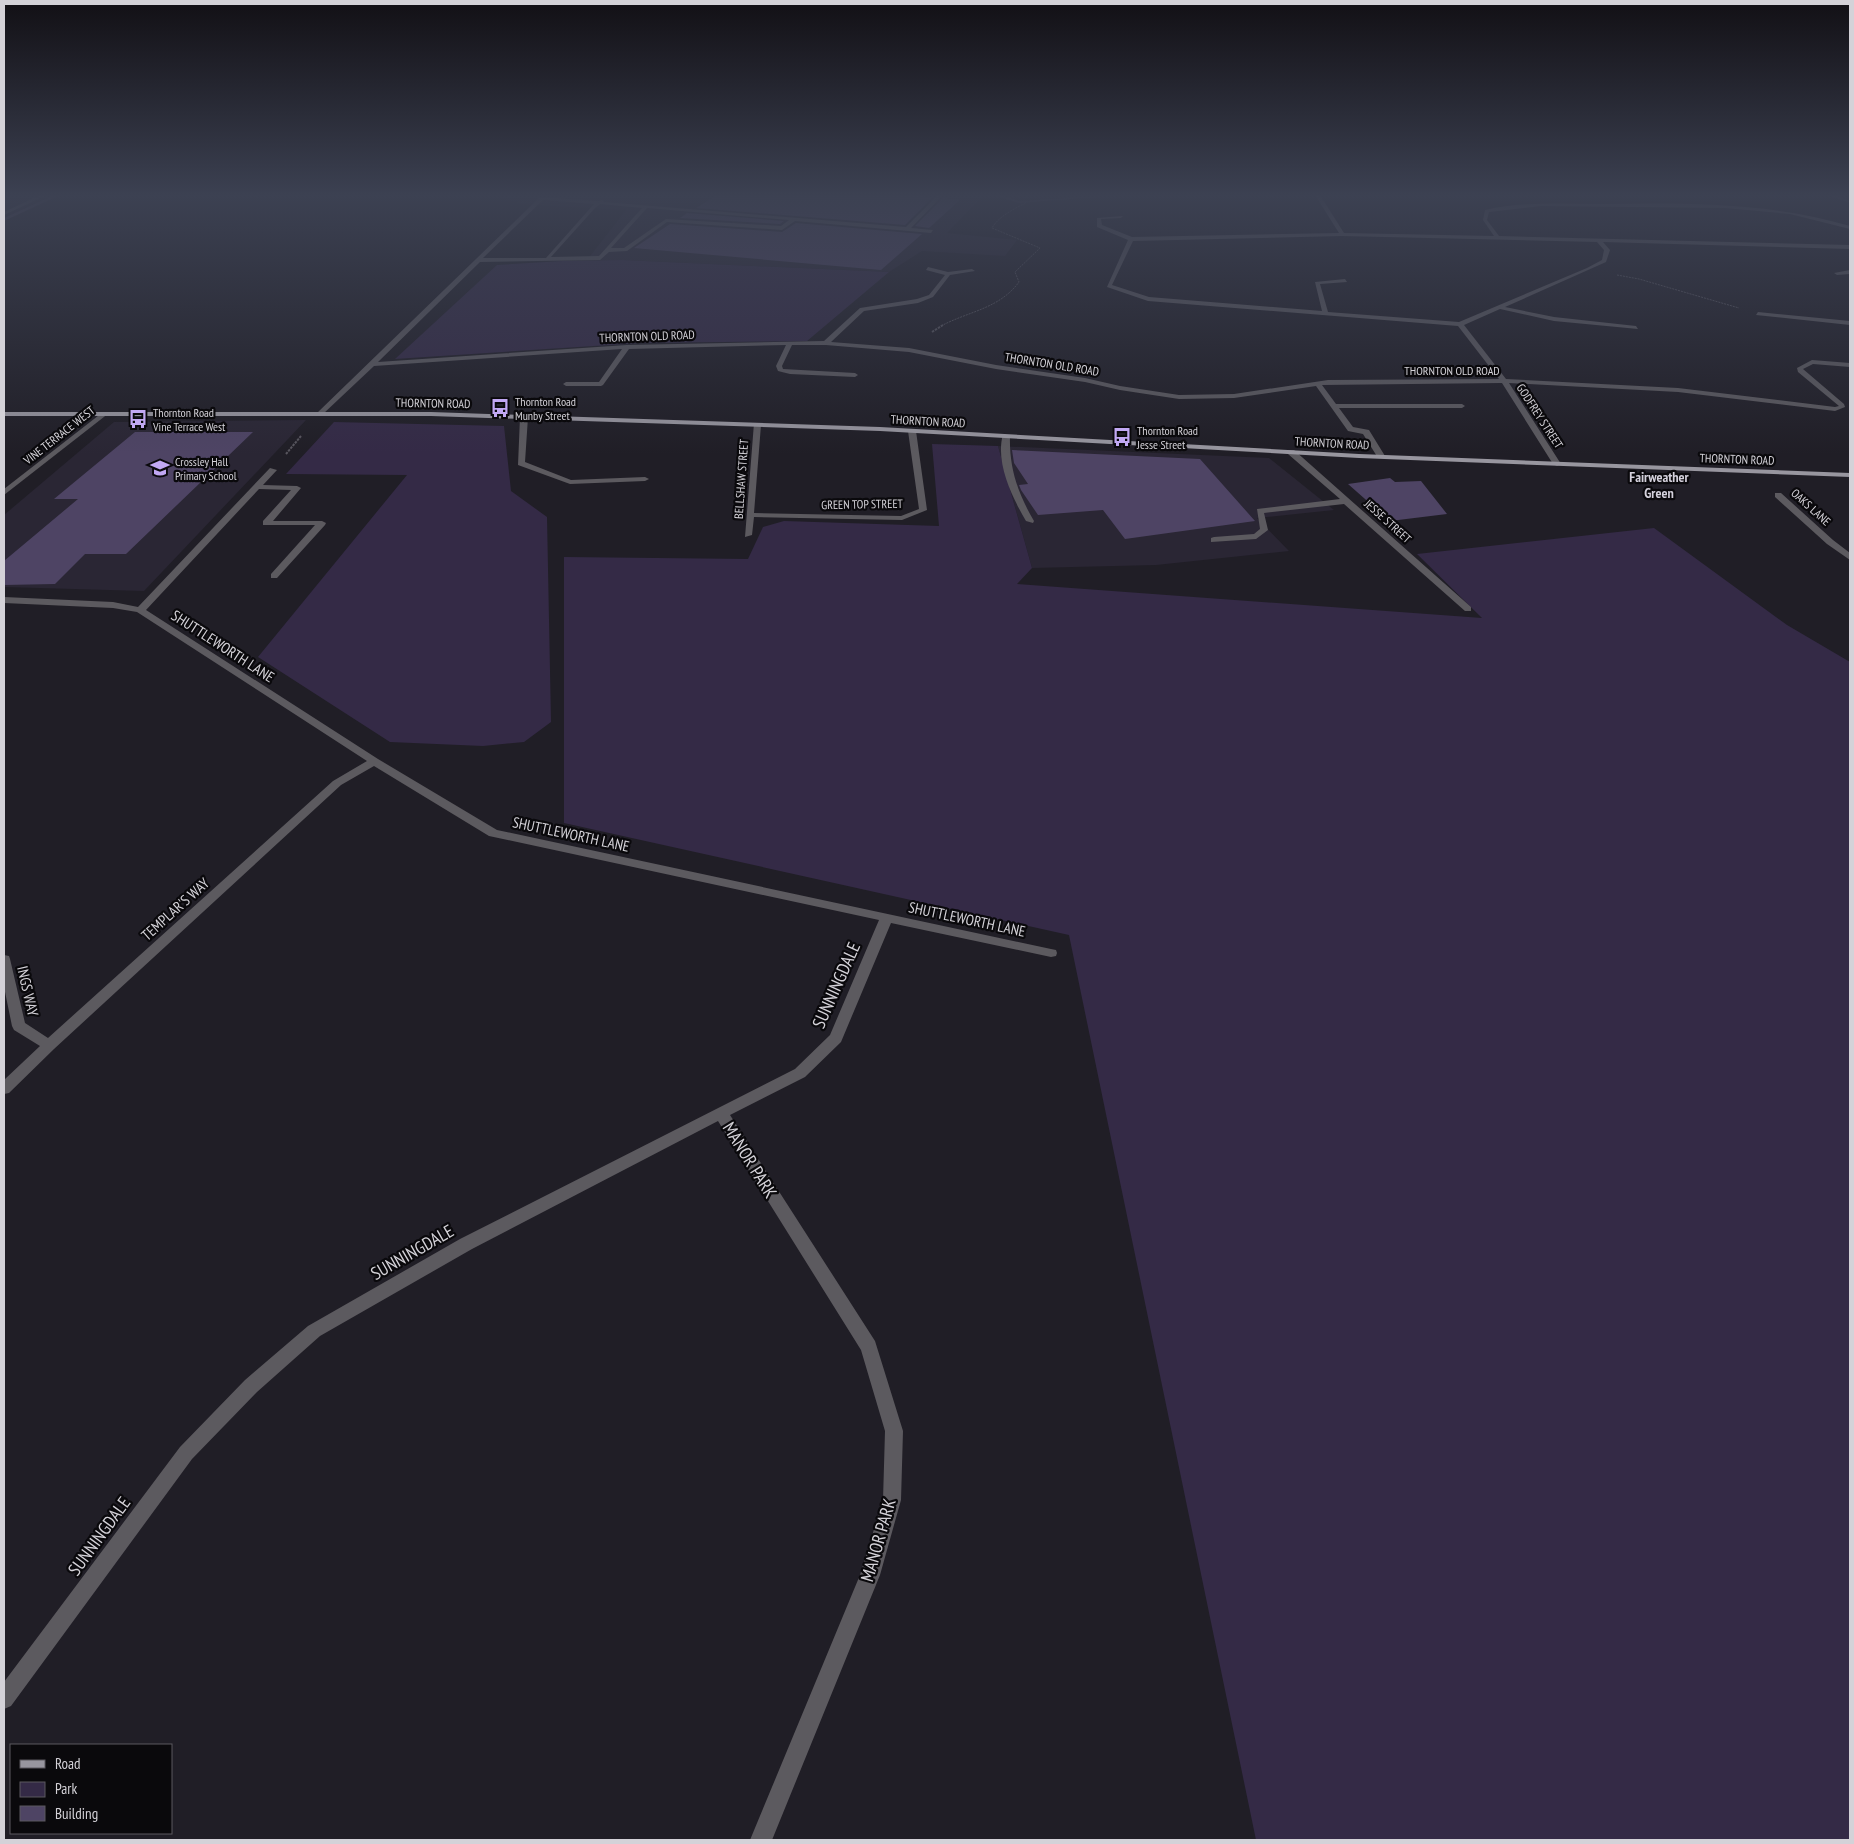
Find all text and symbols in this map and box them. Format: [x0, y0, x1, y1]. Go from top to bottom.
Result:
street label: THORNTON OLD ROAD [599, 327, 695, 345]
street label: THORNTON OLD ROAD [1004, 349, 1100, 379]
street label: THORNTON OLD ROAD [1404, 363, 1500, 378]
street label: GODFREY STREET [1513, 381, 1567, 452]
place label: Thornton Road Munby Street [515, 394, 576, 423]
street label: THORNTON ROAD [395, 395, 471, 411]
bus stop icon: Thornton Road Munby Street [489, 397, 511, 419]
street label: VINE TERRACE WEST [20, 402, 98, 468]
place label: Thornton Road Vine Terrace West [152, 405, 226, 434]
bus stop icon: Thornton Road Vine Terrace West [127, 408, 149, 430]
street label: THORNTON ROAD [890, 412, 966, 430]
place label: Thornton Road Jesse Street [1136, 423, 1198, 452]
bus stop icon: Thornton Road Jesse Street [1111, 426, 1133, 448]
street label: THORNTON ROAD [1294, 434, 1370, 452]
street label: BELLSHAW STREET [731, 438, 751, 519]
street label: THORNTON ROAD [1699, 450, 1775, 468]
place label: Crossley Hall Primary School [175, 454, 237, 483]
school or university icon: Crossley Hall Primary School [149, 457, 171, 479]
district label: Fairweather Green [1629, 468, 1690, 502]
street label: OAKS LANE [1788, 485, 1834, 529]
street label: JESSE STREET [1361, 495, 1415, 546]
street label: GREEN TOP STREET [821, 496, 904, 512]
street label: SHUTTLEWORTH LANE [168, 606, 278, 686]
street label: SHUTTLEWORTH LANE [511, 812, 631, 856]
street label: TEMPLAR'S WAY [137, 873, 213, 944]
street label: SHUTTLEWORTH LANE [907, 897, 1027, 941]
street label: SUNNINGDALE [807, 938, 865, 1032]
street label: INGS WAY [13, 964, 43, 1018]
street label: MANOR PARK [718, 1118, 782, 1202]
street label: SUNNINGDALE [366, 1219, 458, 1285]
street label: SUNNINGDALE [63, 1492, 135, 1580]
street label: MANOR PARK [855, 1496, 901, 1584]
legend [10, 1744, 172, 1834]
text: Road [55, 1754, 81, 1773]
text: Park [55, 1779, 77, 1798]
text: Building [55, 1804, 98, 1823]

